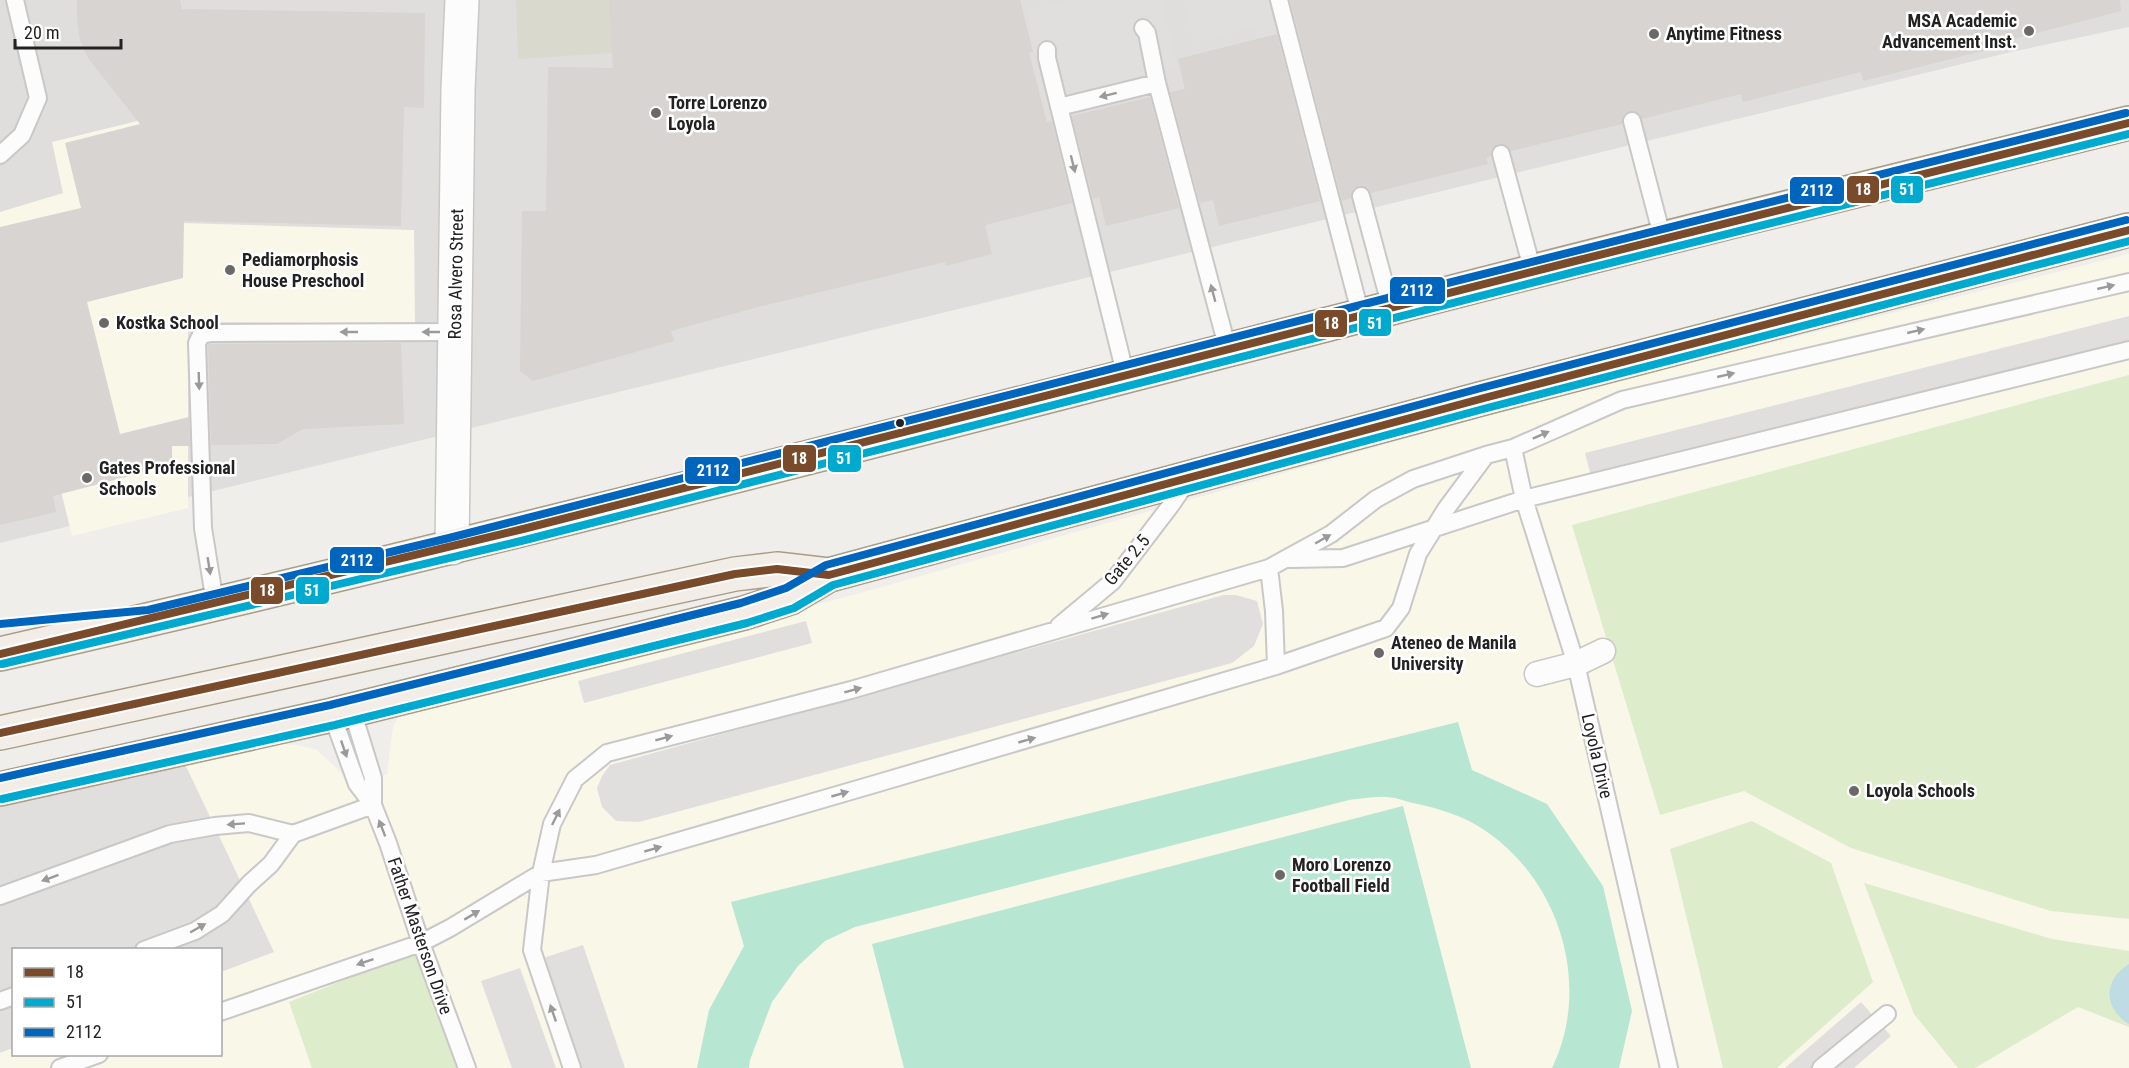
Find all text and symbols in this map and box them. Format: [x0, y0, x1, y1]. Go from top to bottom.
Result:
place label: MSA Academic Advancement Inst. [1882, 10, 2017, 52]
scale bar [15, 12, 122, 50]
text: 20 m [24, 22, 59, 43]
place label: Anytime Fitness [1666, 23, 1782, 44]
marker: MSA Academic Advancement Inst. [2022, 24, 2036, 38]
marker: Anytime Fitness [1647, 27, 1661, 41]
one-way arrow [1099, 90, 1118, 100]
place label: Torre Lorenzo Loyola [668, 92, 767, 134]
marker: Torre Lorenzo Loyola [649, 106, 663, 120]
one-way arrow [1069, 154, 1079, 173]
line badge: 18 [1846, 175, 1880, 204]
line badge: 51 [1890, 175, 1924, 204]
line badge: 2112 [1789, 176, 1845, 205]
text: 18 [1855, 180, 1871, 199]
text: 51 [1899, 180, 1915, 199]
text: 2112 [1801, 181, 1833, 200]
street label: Rosa Alvero Street [444, 208, 467, 340]
place label: Pediamorphosis House Preschool [242, 249, 364, 291]
marker: Pediamorphosis House Preschool [223, 263, 237, 277]
line badge: 2112 [1389, 276, 1446, 305]
text: 2112 [1401, 281, 1433, 300]
one-way arrow [2096, 282, 2115, 291]
one-way arrow [1208, 284, 1218, 303]
line badge: 51 [1358, 308, 1392, 337]
line badge: 18 [1314, 309, 1348, 338]
place label: Kostka School [116, 312, 219, 333]
text: 18 [1323, 314, 1339, 333]
text: 51 [1367, 314, 1383, 333]
marker: Kostka School [97, 316, 111, 330]
one-way arrow [1906, 326, 1925, 336]
one-way arrow [422, 327, 441, 337]
one-way arrow [339, 328, 358, 337]
one-way arrow [1716, 370, 1735, 380]
one-way arrow [194, 372, 203, 391]
unlabelled marker [894, 417, 906, 429]
one-way arrow [1532, 430, 1550, 440]
line badge: 18 [782, 444, 817, 473]
line badge: 51 [827, 444, 862, 473]
text: 18 [791, 449, 807, 468]
text: 51 [836, 449, 852, 468]
line badge: 2112 [684, 456, 741, 485]
place label: Gates Professional Schools [99, 457, 235, 499]
text: 2112 [697, 461, 729, 480]
marker: Gates Professional Schools [80, 471, 94, 485]
street label: Gate 2.5 [1099, 530, 1154, 589]
one-way arrow [1315, 534, 1332, 544]
line badge: 2112 [329, 546, 385, 574]
text: 2112 [341, 551, 373, 570]
one-way arrow [205, 556, 214, 575]
line badge: 18 [250, 576, 284, 605]
line badge: 51 [295, 576, 330, 605]
text: 18 [259, 581, 275, 600]
text: 51 [304, 581, 320, 600]
one-way arrow [1091, 611, 1109, 620]
place label: Ateneo de Manila University [1391, 632, 1517, 674]
marker: Ateneo de Manila University [1372, 646, 1386, 660]
one-way arrow [844, 684, 862, 694]
street label: Loyola Drive [1578, 711, 1617, 800]
one-way arrow [655, 732, 673, 742]
one-way arrow [1018, 735, 1036, 744]
one-way arrow [340, 740, 350, 758]
place label: Loyola Schools [1866, 780, 1975, 801]
marker: Loyola Schools [1847, 784, 1861, 798]
one-way arrow [831, 789, 849, 799]
one-way arrow [551, 809, 560, 826]
one-way arrow [376, 818, 386, 836]
one-way arrow [227, 819, 246, 829]
one-way arrow [643, 843, 662, 853]
place label: Moro Lorenzo Football Field [1292, 854, 1391, 896]
street label: Father Masterson Drive [384, 855, 457, 1017]
marker: Moro Lorenzo Football Field [1273, 868, 1287, 882]
one-way arrow [41, 873, 59, 883]
one-way arrow [464, 909, 480, 920]
one-way arrow [190, 923, 207, 933]
legend [12, 948, 222, 1056]
one-way arrow [356, 957, 374, 967]
text: 18 [66, 961, 84, 982]
text: 51 [66, 991, 84, 1012]
one-way arrow [547, 1004, 557, 1022]
text: 2112 [66, 1021, 102, 1042]

